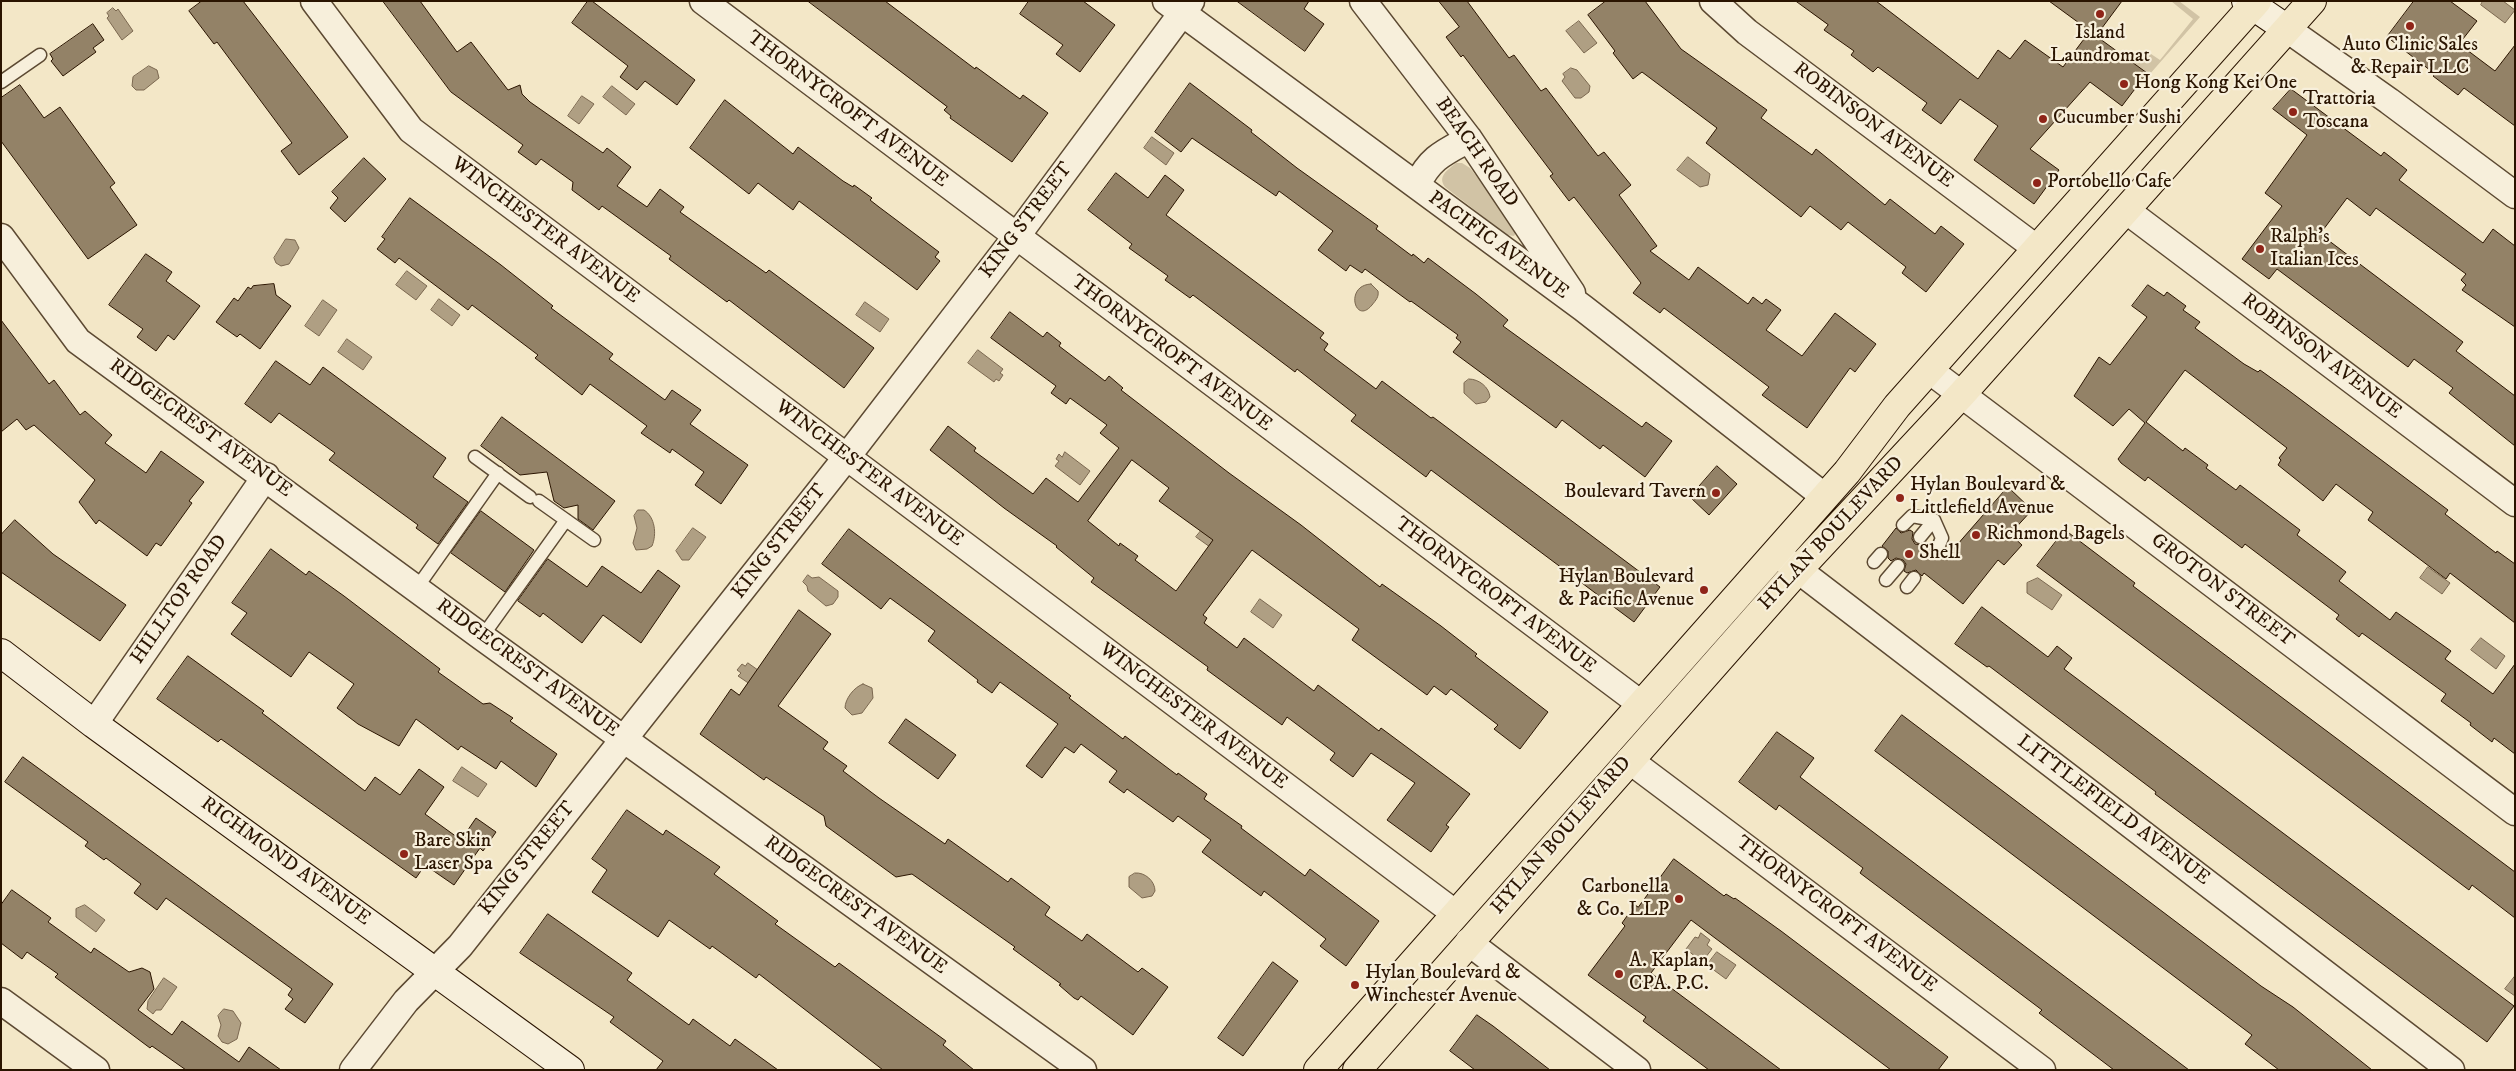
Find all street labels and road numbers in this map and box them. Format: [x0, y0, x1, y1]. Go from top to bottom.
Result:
street label: THORNYCROFT AVENUE [742, 27, 952, 193]
street label: ROBINSON AVENUE [1788, 58, 1958, 194]
street label: BEACH ROAD [1429, 93, 1523, 213]
street label: WINCHESTER AVENUE [446, 152, 644, 310]
street label: KING STREET [976, 158, 1078, 284]
street label: PACIFIC AVENUE [1423, 187, 1573, 305]
street label: THORNYCROFT AVENUE [1066, 271, 1276, 437]
street label: ROBINSON AVENUE [2236, 289, 2406, 425]
street label: RIDGECREST AVENUE [104, 355, 296, 503]
street label: WINCHESTER AVENUE [770, 395, 968, 553]
street label: HYLAN BOULEVARD [1755, 452, 1909, 616]
street label: KING STREET [728, 480, 832, 604]
street label: THORNYCROFT AVENUE [1390, 513, 1600, 679]
street label: GROTON STREET [2145, 529, 2299, 653]
street label: HILLTOP ROAD [127, 531, 233, 669]
street label: RIDGECREST AVENUE [431, 595, 623, 743]
street label: WINCHESTER AVENUE [1094, 638, 1292, 796]
street label: LITTLEFIELD AVENUE [2012, 731, 2214, 891]
street label: HYLAN BOULEVARD [1487, 752, 1637, 920]
street label: RICHMOND AVENUE [195, 792, 375, 932]
street label: KING STREET [475, 797, 581, 921]
street label: RIDGECREST AVENUE [759, 832, 951, 980]
street label: THORNYCROFT AVENUE [1731, 832, 1941, 998]

